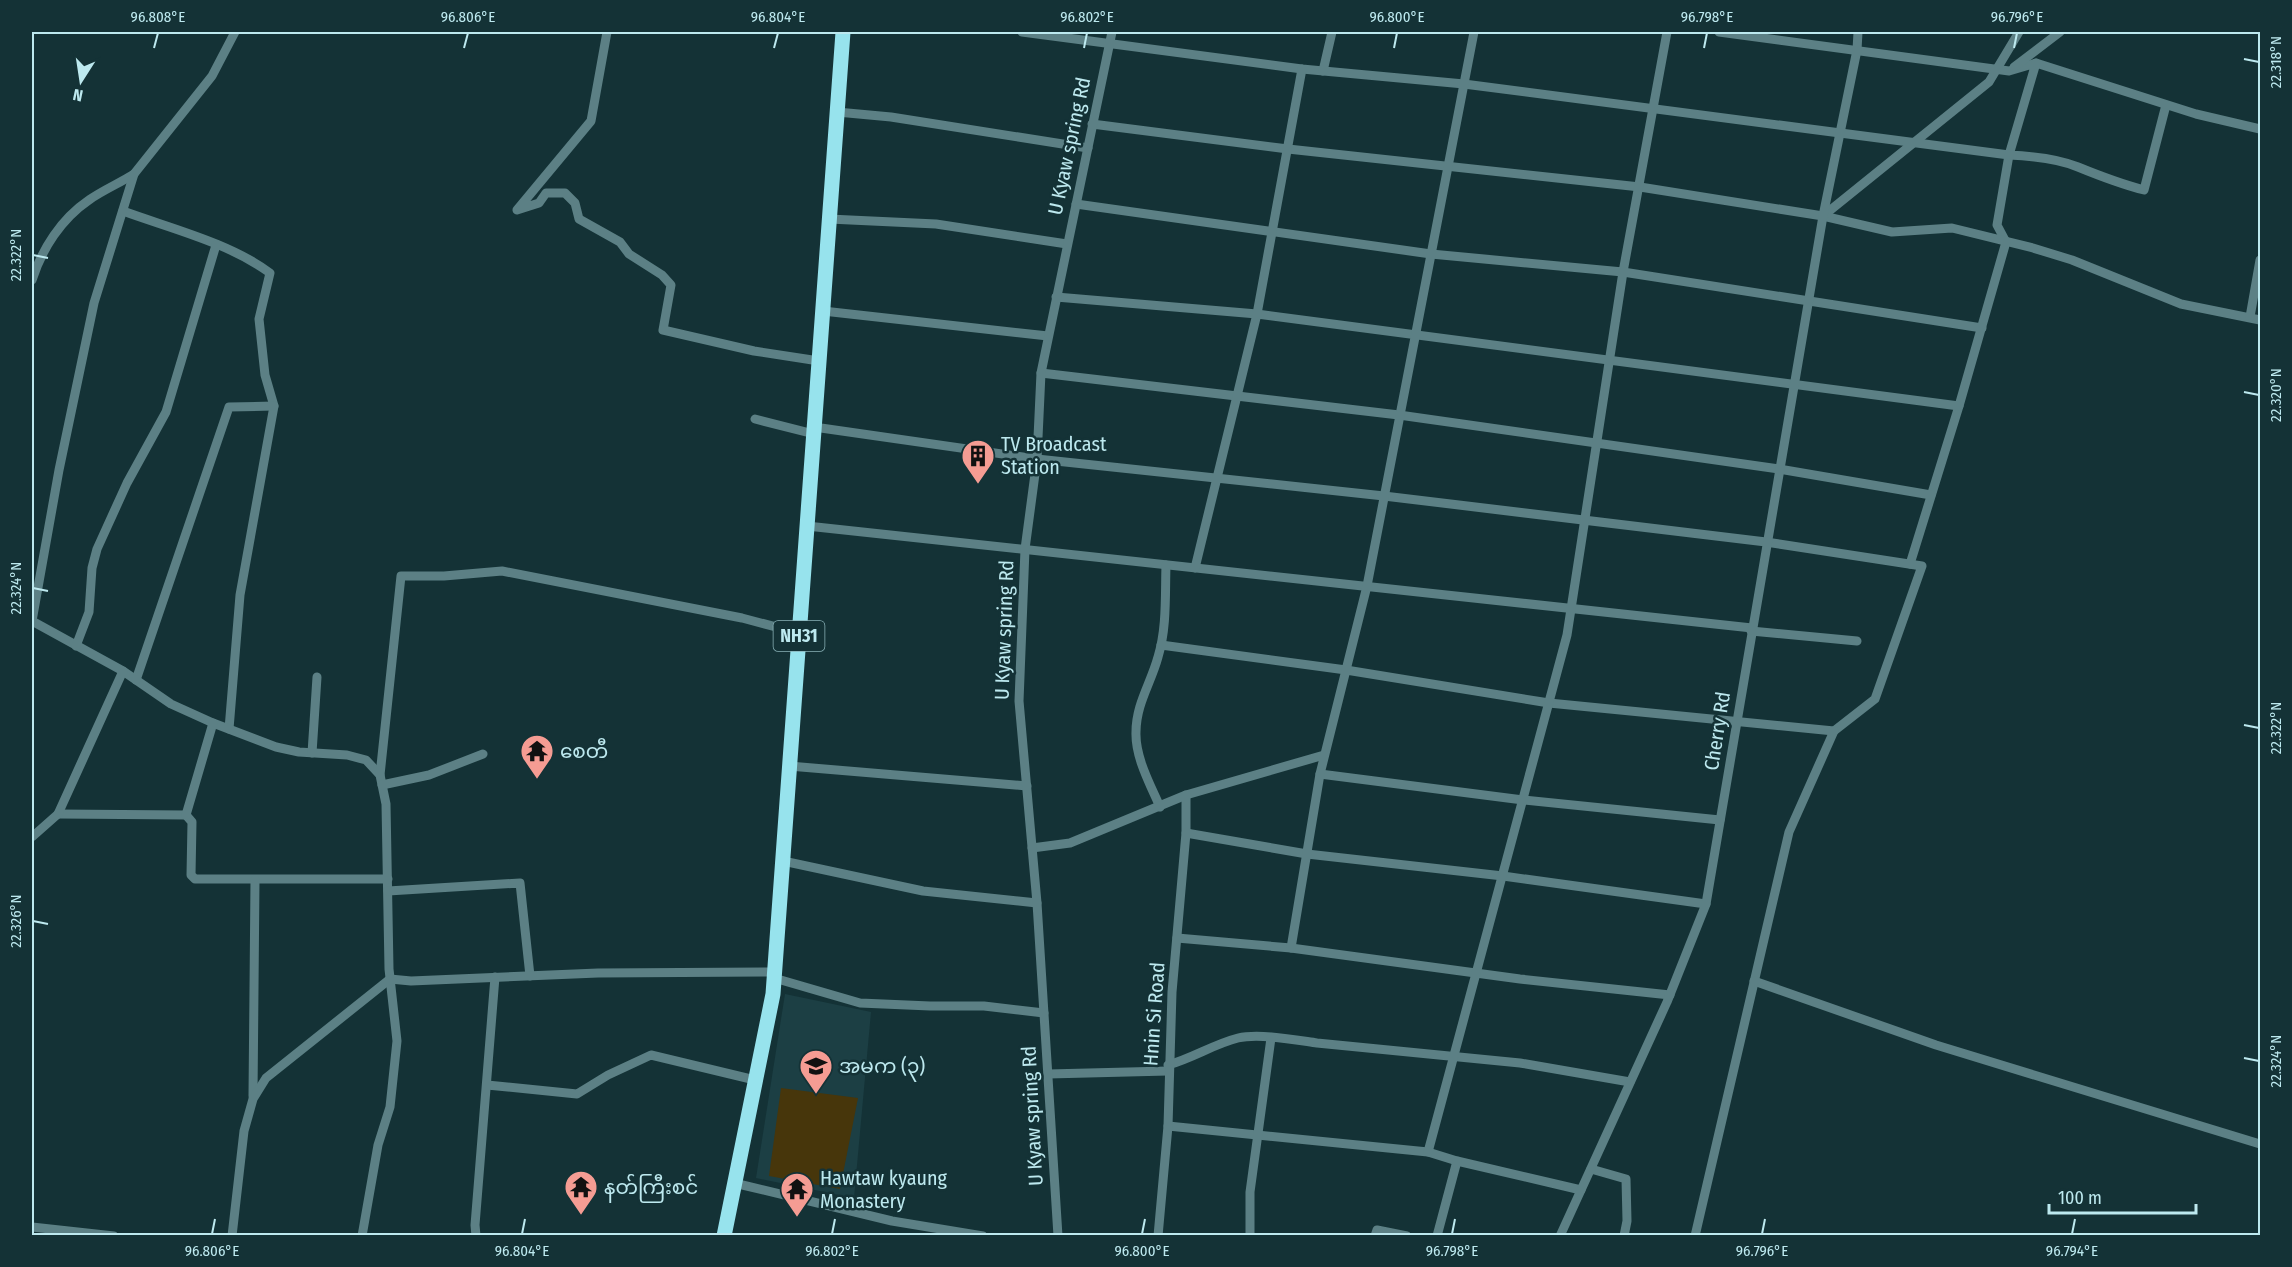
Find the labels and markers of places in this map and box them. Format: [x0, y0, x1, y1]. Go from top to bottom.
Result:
place label: TV Broadcast Station [1001, 432, 1107, 479]
building icon: TV Broadcast Station [960, 438, 996, 485]
temple icon: စေတီ [519, 733, 555, 780]
place label: စေတီ [560, 737, 608, 763]
school or university icon: အမက (၃) [798, 1048, 834, 1095]
place label: အမက (၃) [839, 1054, 925, 1082]
place label: Hawtaw kyaung Monastery [820, 1166, 948, 1213]
temple icon: နတ်ကြီးစင် [563, 1169, 599, 1216]
temple icon: Hawtaw kyaung Monastery [779, 1171, 815, 1218]
place label: နတ်ကြီးစင် [604, 1173, 698, 1203]

